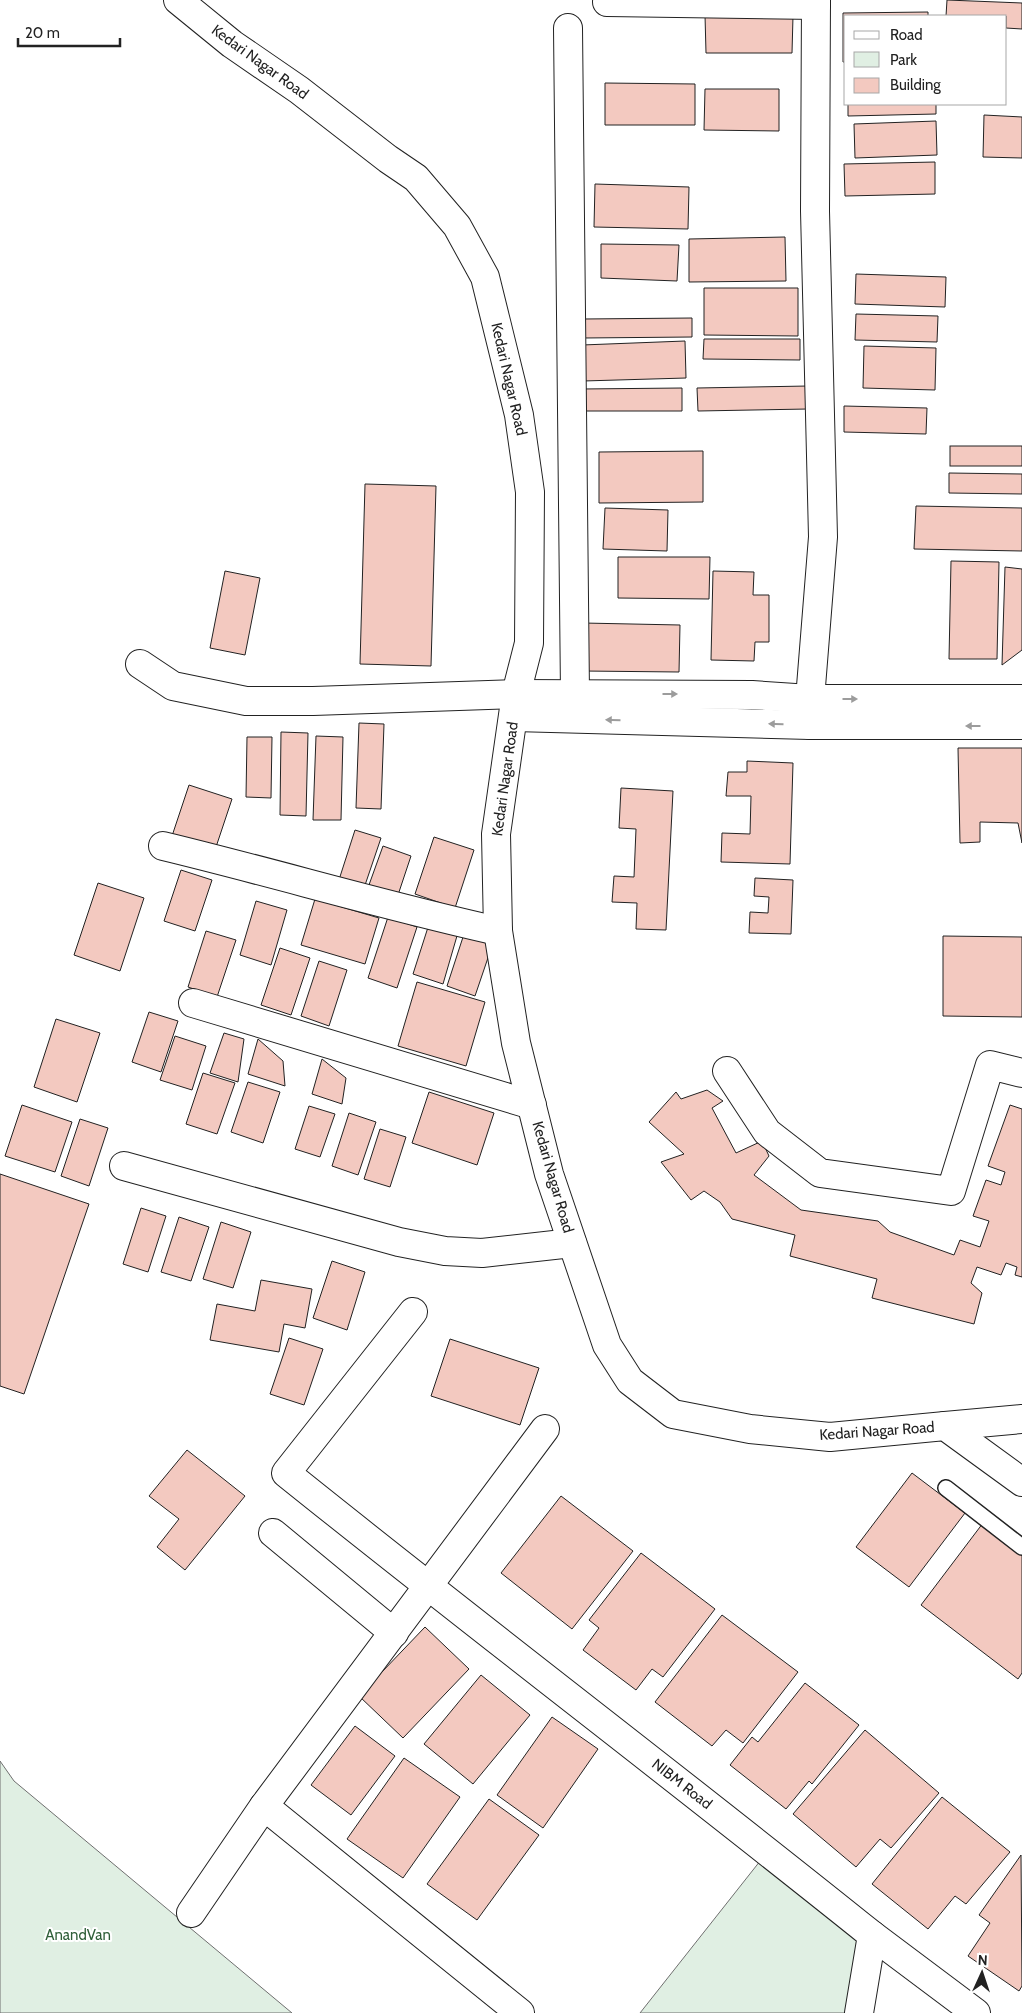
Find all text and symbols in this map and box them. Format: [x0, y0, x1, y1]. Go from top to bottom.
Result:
scale bar [18, 15, 120, 47]
legend [844, 15, 1007, 105]
street label: Kedari Nagar Road [208, 21, 312, 103]
text: 20 m [25, 24, 60, 42]
text: Road [890, 26, 923, 44]
text: Park [890, 51, 917, 69]
text: Building [890, 76, 941, 94]
street label: Kedari Nagar Road [487, 321, 531, 437]
one-way arrow [662, 690, 678, 698]
one-way arrow [842, 695, 858, 703]
one-way arrow [605, 715, 621, 723]
one-way arrow [768, 719, 784, 727]
street label: Kedari Nagar Road [488, 721, 522, 837]
one-way arrow [965, 722, 981, 730]
street label: Kedari Nagar Road [528, 1119, 578, 1235]
street label: Kedari Nagar Road [819, 1418, 935, 1444]
street label: NIBM Road [648, 1755, 716, 1813]
park label: AnandVan [45, 1926, 111, 1944]
north arrow [957, 1948, 1007, 1998]
text: N [977, 1951, 988, 1969]

